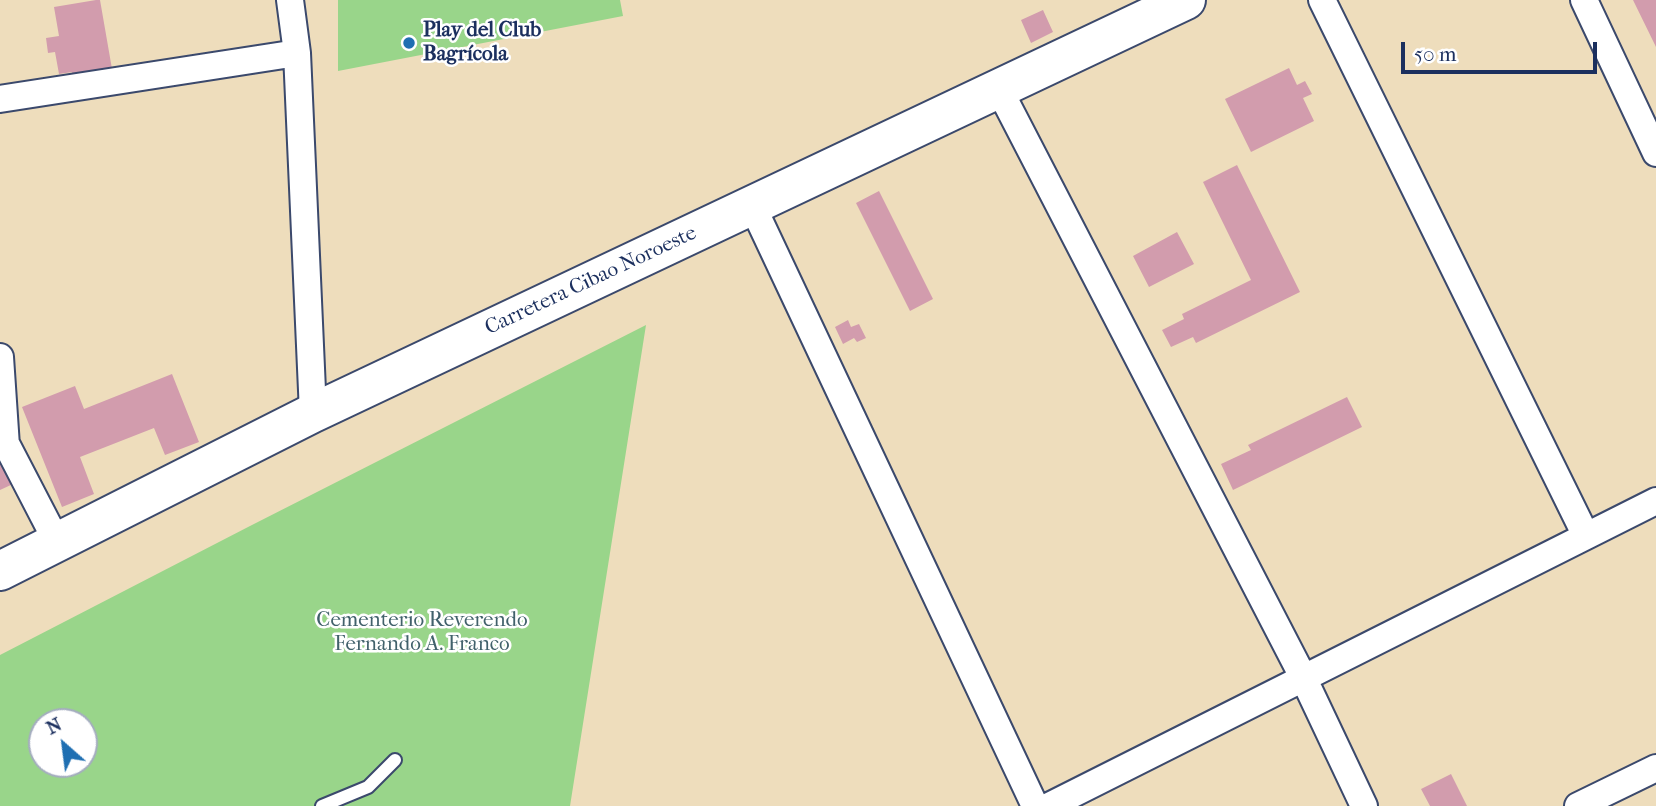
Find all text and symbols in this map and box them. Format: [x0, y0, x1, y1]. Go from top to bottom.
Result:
place label: Play del Club Bagrícola [423, 18, 541, 68]
scale bar [1404, 28, 1600, 72]
marker: Play del Club Bagrícola [401, 35, 417, 51]
text: 50 m [1414, 42, 1457, 66]
street label: Carretera Cibao Noroeste [481, 221, 701, 341]
park label: Cementerio Reverendo Fernando A. Franco [316, 608, 528, 658]
north arrow [28, 708, 98, 778]
text: N [43, 713, 66, 739]

